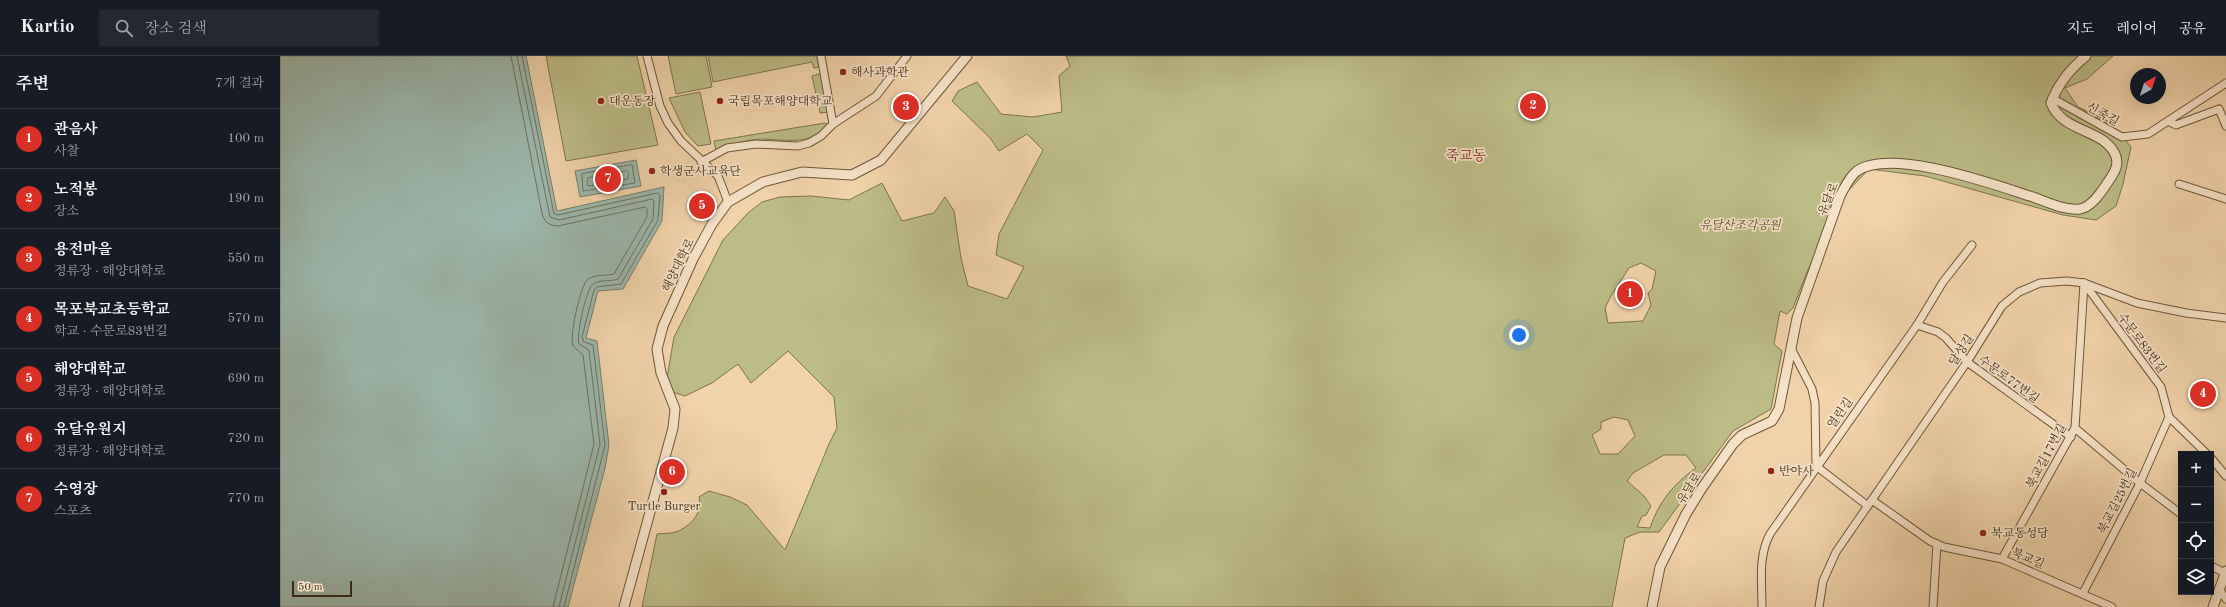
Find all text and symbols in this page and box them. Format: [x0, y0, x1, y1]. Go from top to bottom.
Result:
search box [99, 10, 379, 46]
icon: search [113, 17, 135, 39]
text: Kartio [20, 18, 75, 37]
text: 장소 검색 [145, 22, 207, 37]
text: 지도 [2067, 22, 2094, 36]
text: 레이어 [2116, 22, 2157, 36]
text: 공유 [2179, 22, 2206, 36]
place label: 해사과학관 [851, 66, 909, 79]
marker: 해사과학관 [838, 67, 848, 77]
north arrow [2130, 68, 2166, 104]
text: 주변 [16, 76, 49, 93]
text: 7개 결과 [215, 77, 264, 90]
pin: 2 [1520, 91, 1546, 121]
pin: 3 [893, 92, 919, 122]
place label: 대운동장 [609, 95, 656, 108]
place label: 국립목포해양대학교 [728, 95, 833, 108]
marker: 대운동장 [596, 96, 606, 106]
marker: 국립목포해양대학교 [715, 96, 725, 106]
street label: 신죽길 [2084, 100, 2121, 129]
text: 관음사 [54, 123, 97, 138]
text: 1 [25, 132, 33, 145]
text: 100 m [227, 132, 264, 145]
text: 사찰 [54, 145, 79, 158]
district label: 죽교동 [1446, 148, 1487, 163]
pin: 7 [595, 164, 621, 194]
place label: 학생군사교육단 [660, 165, 742, 178]
marker: 학생군사교육단 [647, 166, 657, 176]
street label: 유달로 [1816, 180, 1841, 218]
text: 노적봉 [54, 183, 97, 198]
pin: 5 [689, 191, 715, 221]
text: 2 [25, 192, 33, 205]
text: 190 m [227, 192, 264, 205]
text: 장소 [54, 205, 79, 218]
park label: 유달산조각공원 [1699, 218, 1782, 232]
street label: 해양대학로 [660, 236, 697, 294]
text: 용전마을 [54, 243, 112, 258]
text: 3 [25, 252, 33, 265]
text: 550 m [227, 252, 264, 265]
text: 정류장 · 해양대학로 [54, 265, 165, 278]
pin: 1 [1617, 279, 1643, 309]
text: 목포북교초등학교 [54, 303, 170, 318]
street label: 수문로83번길 [2115, 311, 2168, 376]
text: 4 [25, 312, 33, 325]
text: 570 m [227, 312, 264, 325]
text: 학교 · 수문로83번길 [54, 325, 168, 338]
your location [1509, 325, 1529, 345]
street label: 달성길 [1946, 332, 1976, 368]
street label: 수문로77번길 [1976, 353, 2042, 406]
text: 해양대학교 [54, 363, 126, 378]
text: 5 [25, 372, 33, 385]
text: 690 m [227, 372, 264, 385]
pin: 4 [2190, 379, 2216, 409]
text: 정류장 · 해양대학로 [54, 385, 165, 398]
street label: 열린길 [1825, 395, 1856, 431]
street label: 북교길17번길 [2023, 421, 2069, 491]
text: 유달유원지 [54, 423, 126, 438]
text: 6 [25, 432, 33, 445]
text: 720 m [227, 432, 264, 445]
text: 정류장 · 해양대학로 [54, 445, 165, 458]
map controls [2178, 451, 2214, 595]
button: + [2178, 451, 2214, 487]
pin: 6 [659, 457, 685, 487]
place label: 반야사 [1779, 465, 1814, 478]
marker: 반야사 [1766, 466, 1776, 476]
street label: 북교길25번길 [2094, 466, 2140, 536]
street label: 유달로 [1675, 470, 1704, 506]
text: 수영장 [54, 483, 97, 498]
marker: Turtle Burger [659, 487, 669, 497]
button: − [2178, 487, 2214, 523]
text: 7 [25, 492, 33, 505]
text: 770 m [227, 492, 264, 505]
place label: Turtle Burger [628, 501, 700, 513]
text: 스포츠 [54, 505, 92, 518]
button: locate [2178, 523, 2214, 559]
place label: 북교동성당 [1991, 526, 2049, 540]
marker: 북교동성당 [1978, 528, 1988, 538]
street label: 북교길 [2009, 545, 2047, 571]
button: layers [2178, 559, 2214, 595]
scale bar [292, 579, 352, 598]
text: 50 m [298, 582, 323, 593]

